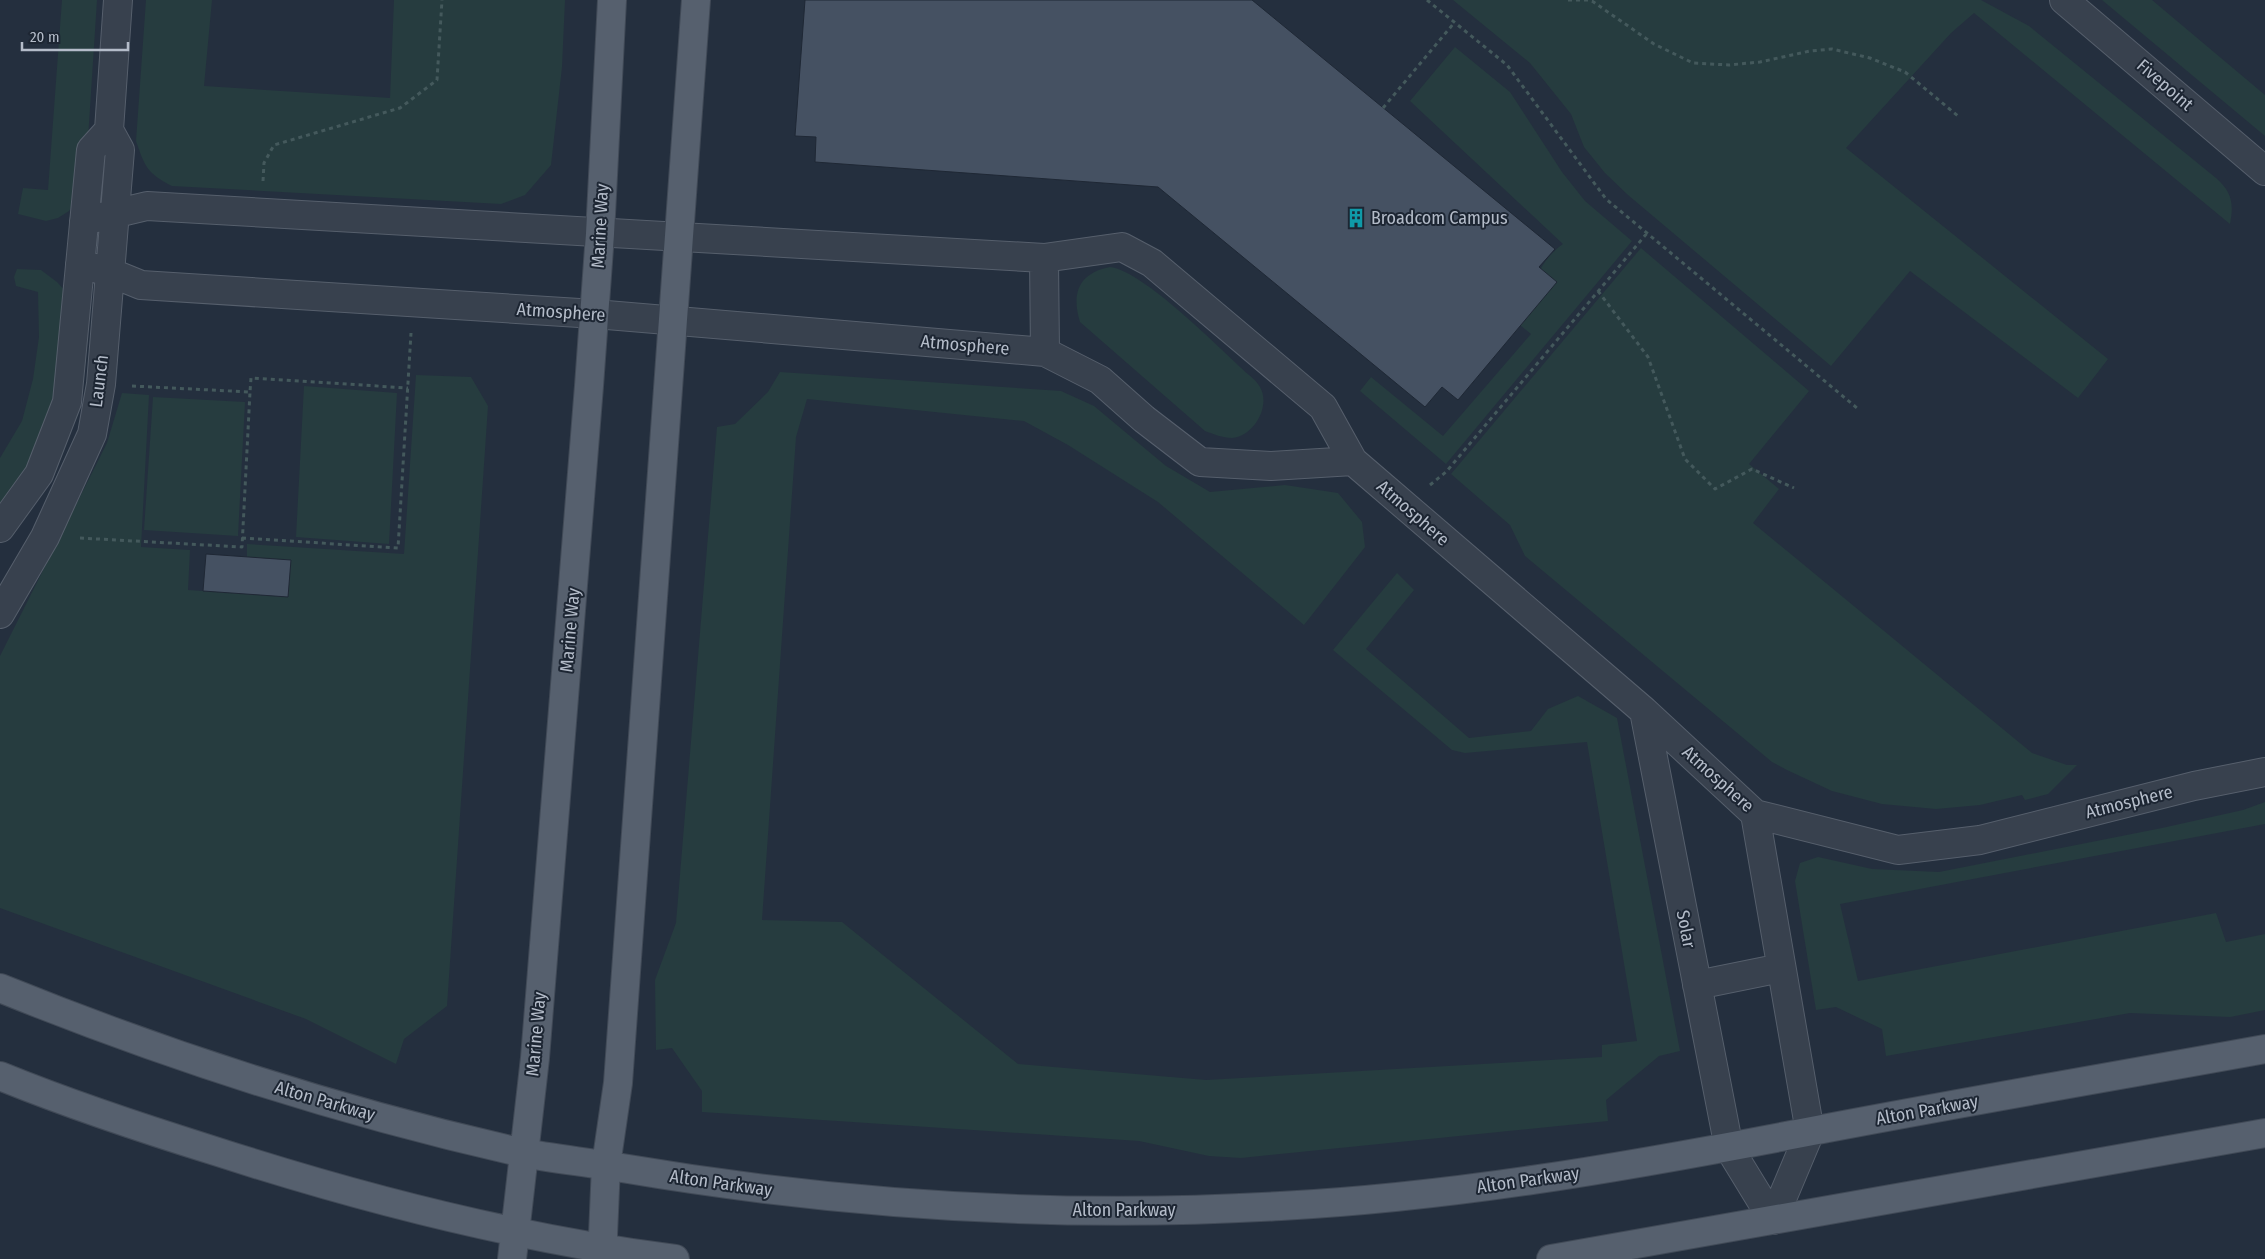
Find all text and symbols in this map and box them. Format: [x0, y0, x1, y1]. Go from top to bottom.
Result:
scale bar [22, 20, 129, 52]
text: 20 m [30, 28, 60, 46]
street label: Fivepoint [2132, 55, 2198, 116]
street label: Marine Way [587, 183, 613, 269]
building icon: Broadcom Campus [1345, 207, 1367, 229]
place label: Broadcom Campus [1371, 207, 1508, 229]
street label: Atmosphere [516, 298, 606, 326]
street label: Atmosphere [920, 330, 1010, 360]
street label: Launch [85, 353, 113, 409]
street label: Atmosphere [1372, 476, 1454, 551]
street label: Marine Way [555, 587, 585, 673]
street label: Atmosphere [1678, 741, 1758, 817]
street label: Atmosphere [2083, 781, 2175, 823]
street label: Solar [1672, 908, 1701, 951]
street label: Marine Way [521, 991, 551, 1077]
street label: Alton Parkway [272, 1076, 378, 1126]
street label: Alton Parkway [1874, 1090, 1980, 1130]
street label: Alton Parkway [1475, 1162, 1581, 1198]
street label: Alton Parkway [668, 1165, 774, 1201]
street label: Alton Parkway [1072, 1199, 1176, 1221]

